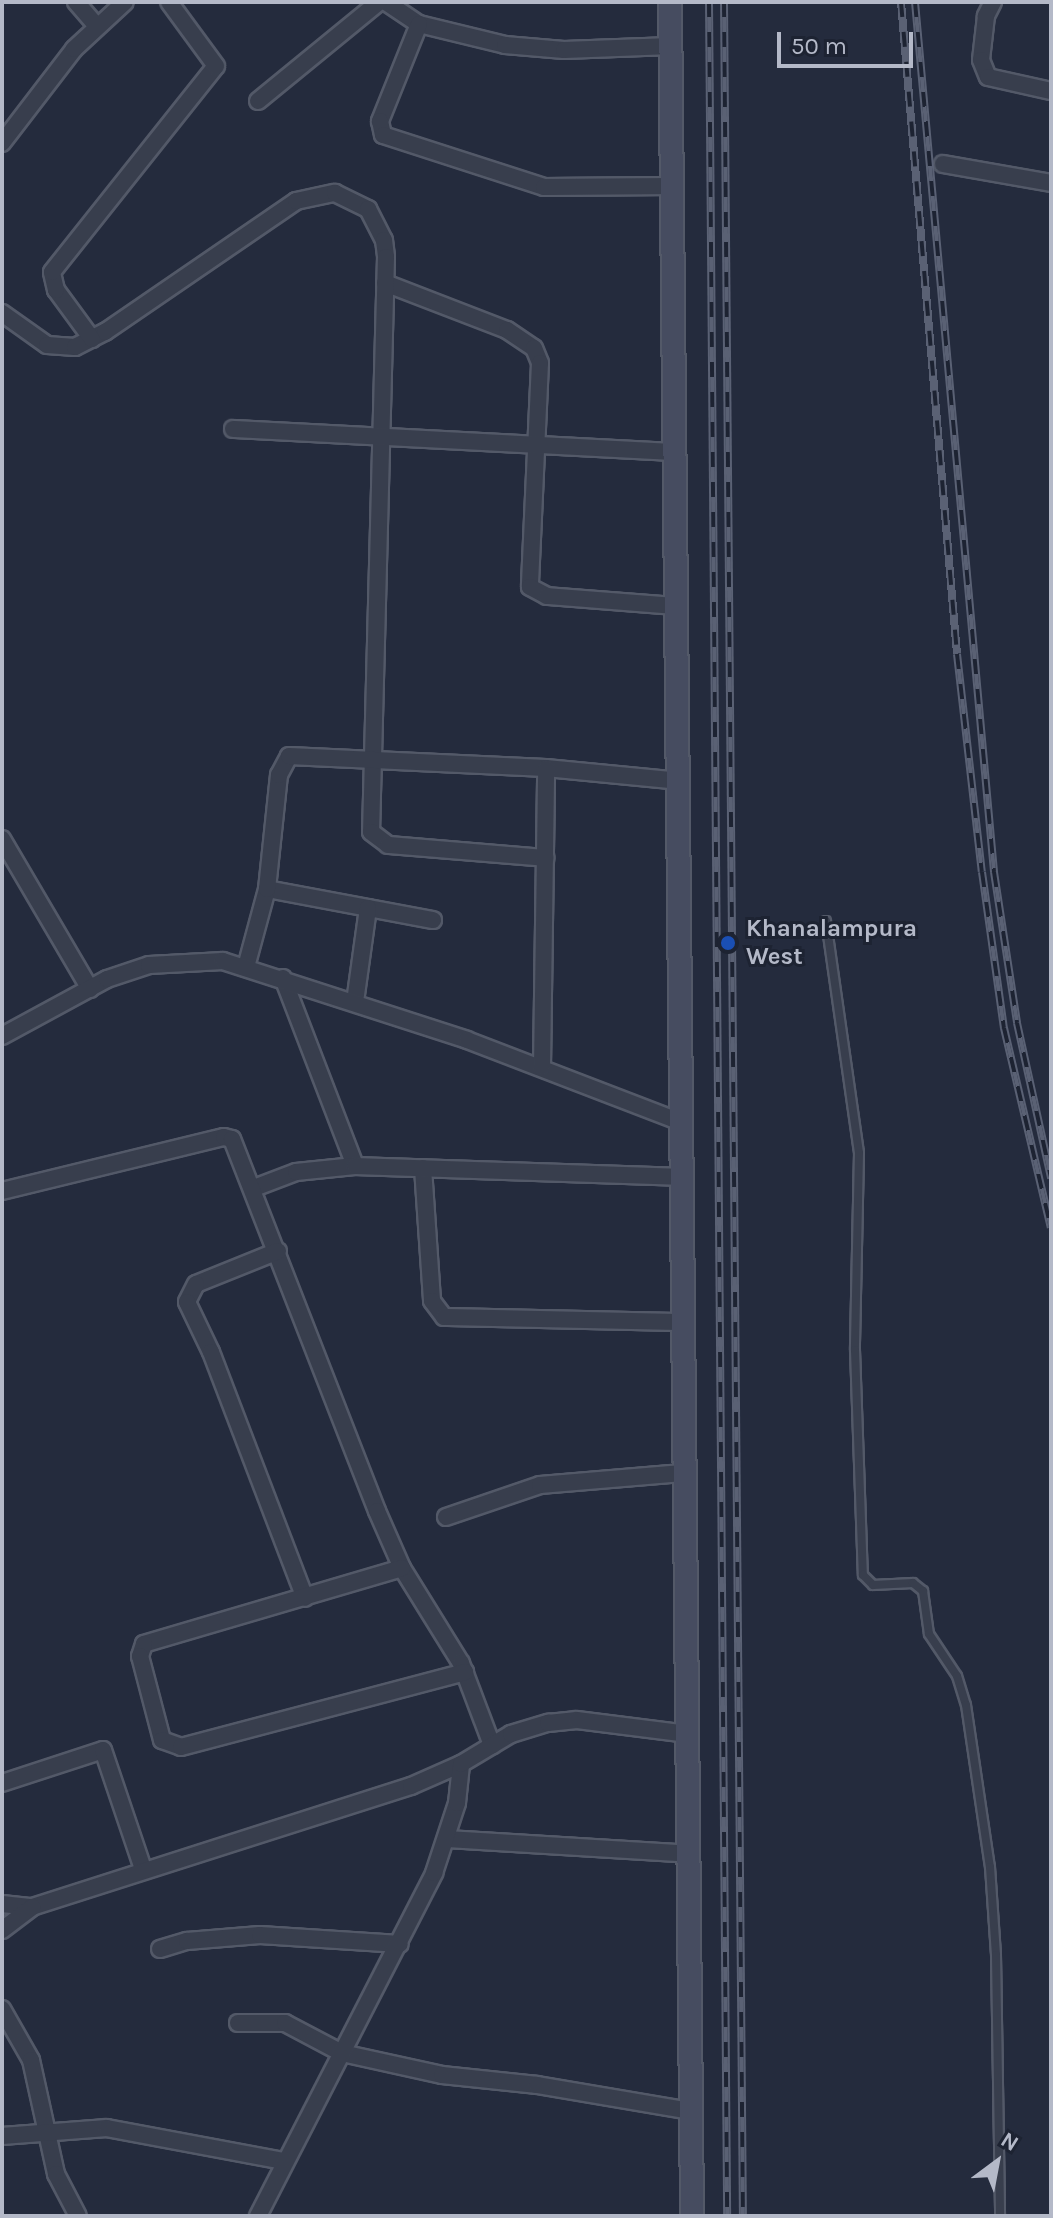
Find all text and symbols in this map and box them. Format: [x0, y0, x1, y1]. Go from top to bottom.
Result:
scale bar [781, 16, 917, 66]
text: 50 m [791, 32, 847, 60]
place label: Khanalampura West [746, 915, 917, 971]
marker: Khanalampura West [717, 932, 739, 954]
north arrow [957, 2122, 1037, 2202]
text: N [996, 2126, 1023, 2157]

